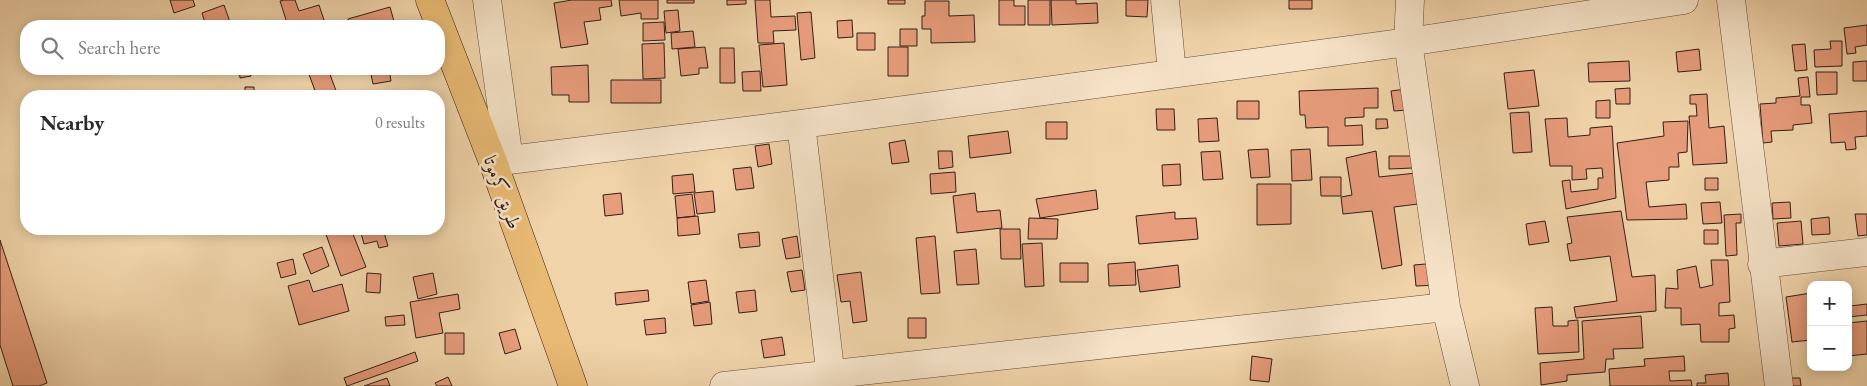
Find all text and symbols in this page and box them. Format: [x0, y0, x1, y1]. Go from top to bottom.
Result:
search box [20, 20, 445, 75]
icon: search [38, 34, 66, 62]
text: Search here [78, 35, 160, 60]
text: Nearby [40, 109, 104, 136]
text: 0 results [375, 112, 425, 133]
street label: طريق كرموتا [478, 152, 527, 232]
map controls [1807, 281, 1852, 371]
button: + [1807, 281, 1852, 326]
button: − [1807, 326, 1852, 371]

